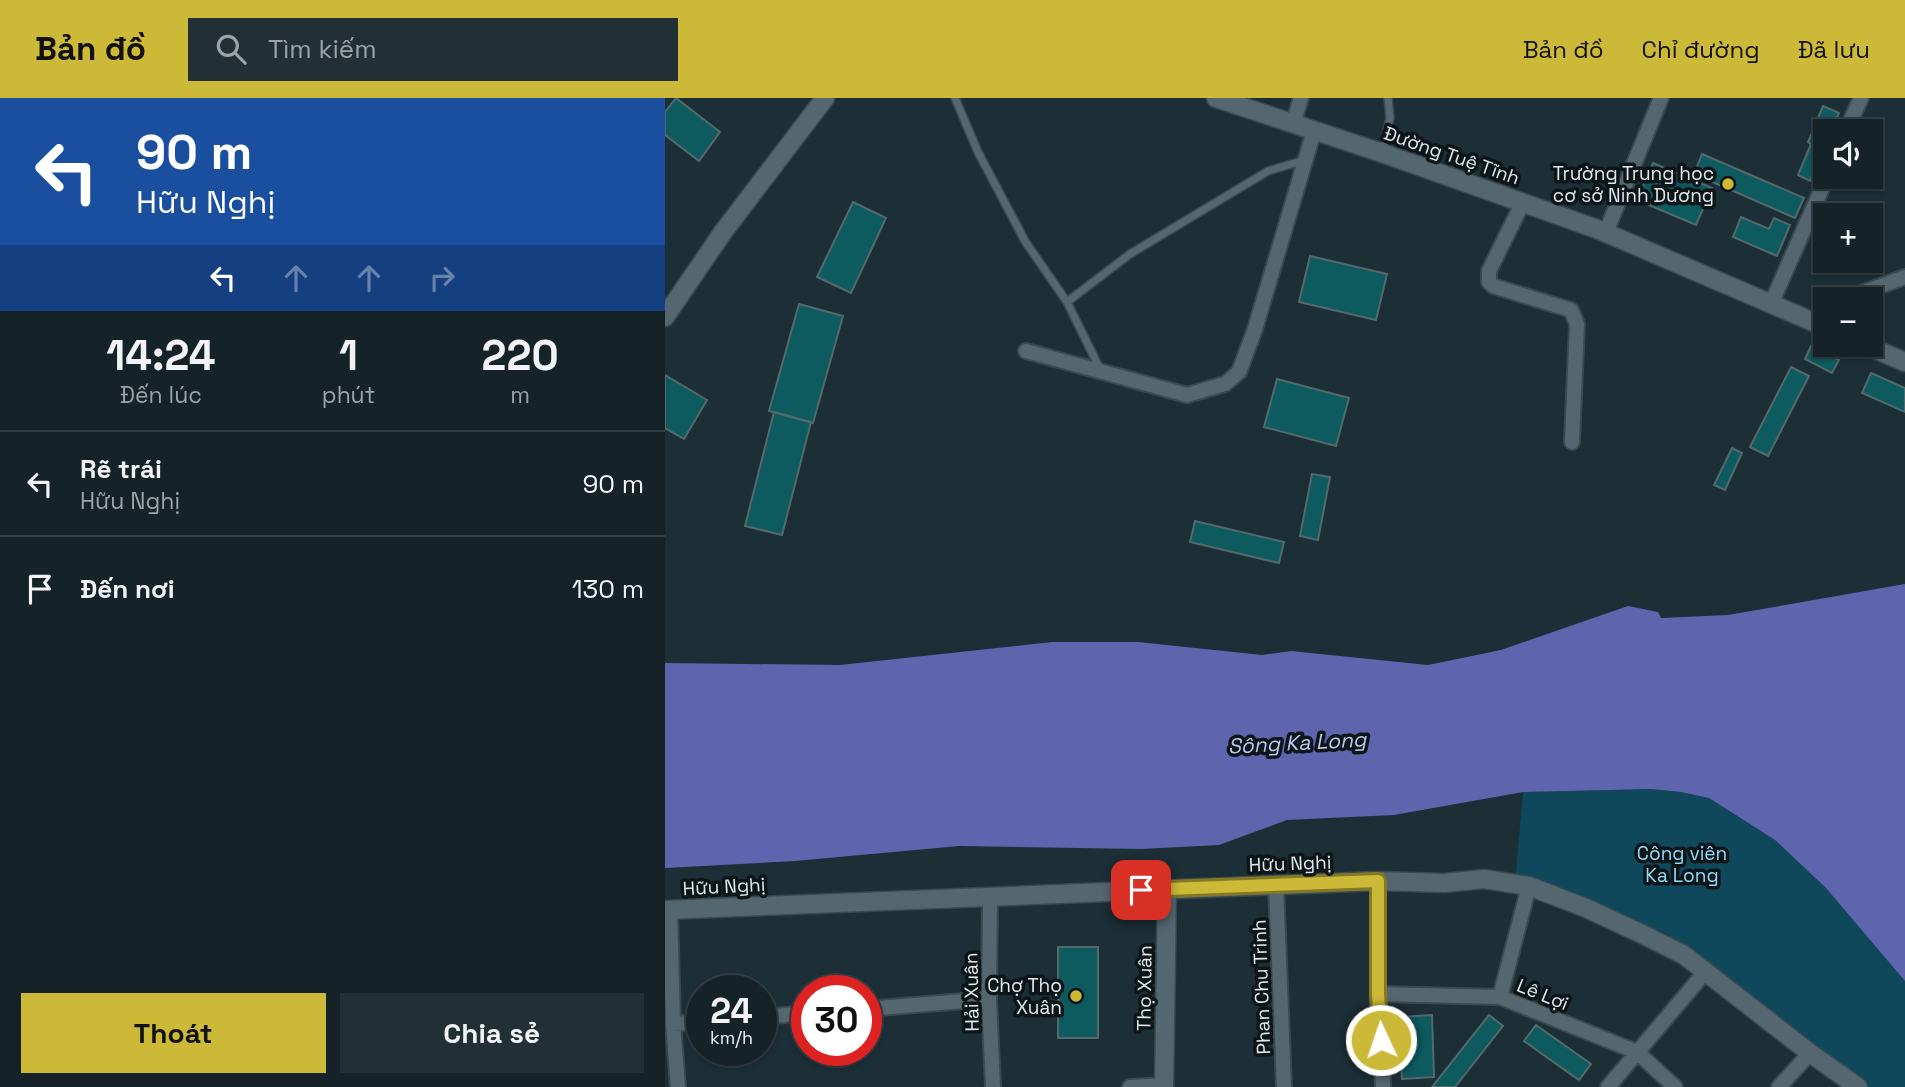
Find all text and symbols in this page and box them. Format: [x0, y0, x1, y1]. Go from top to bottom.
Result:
search box [188, 18, 678, 81]
text: Bản đồ [35, 28, 146, 70]
icon: search [212, 30, 250, 68]
text: Tìm kiếm [268, 32, 377, 66]
text: Bản đồ [1523, 34, 1604, 65]
text: Chỉ đường [1642, 34, 1760, 65]
text: Đã lưu [1798, 34, 1870, 65]
map controls [1813, 119, 1883, 357]
button: sound [1813, 119, 1883, 189]
text: 90 m [136, 121, 252, 183]
street label: Đường Tuệ Tĩnh [1381, 121, 1523, 190]
icon: left [21, 126, 112, 217]
place label: Trường Trung học cơ sở Ninh Dương [1553, 161, 1714, 208]
marker: Trường Trung học cơ sở Ninh Dương [1720, 176, 1736, 192]
text: Hữu Nghị [136, 182, 275, 222]
button: + [1813, 203, 1883, 273]
icon: left [204, 259, 242, 297]
icon: ahead [277, 259, 315, 297]
icon: ahead [350, 259, 388, 297]
icon: right [423, 259, 461, 297]
button: − [1813, 287, 1883, 357]
text: 14:24 [106, 329, 216, 382]
text: 1 [339, 329, 358, 382]
text: 220 [482, 329, 559, 382]
text: Đến lúc [120, 380, 202, 410]
text: phút [322, 380, 375, 410]
text: m [510, 380, 530, 410]
text: Rẽ trái [80, 452, 162, 486]
icon: left [21, 465, 59, 503]
text: 90 m [582, 467, 644, 501]
text: Hữu Nghị [80, 486, 180, 516]
icon: arrive [21, 570, 59, 608]
text: Đến nơi [80, 572, 175, 606]
text: 130 m [572, 572, 644, 606]
water label: Sông Ka Long [1227, 725, 1368, 760]
park label: Công viên Ka Long [1637, 841, 1727, 888]
street label: Hữu Nghị [1248, 850, 1332, 877]
pin [1111, 860, 1171, 920]
icon: arrive [1122, 871, 1160, 909]
street label: Hữu Nghị [682, 872, 766, 901]
street label: Phan Chu Trinh [1247, 919, 1276, 1055]
street label: Thọ Xuân [1131, 945, 1158, 1031]
street label: Hải Xuân [958, 952, 985, 1032]
place label: Chợ Thọ Xuân [987, 973, 1062, 1020]
street label: Lê Lợi [1513, 973, 1572, 1016]
speed limit sign: 30 [791, 975, 882, 1066]
marker: Chợ Thọ Xuân [1068, 988, 1084, 1004]
text: 24 [710, 989, 753, 1033]
button: Thoát [21, 993, 326, 1073]
button: Chia sẻ [340, 993, 644, 1073]
position arrow [1344, 1003, 1418, 1077]
text: km/h [710, 1026, 753, 1049]

